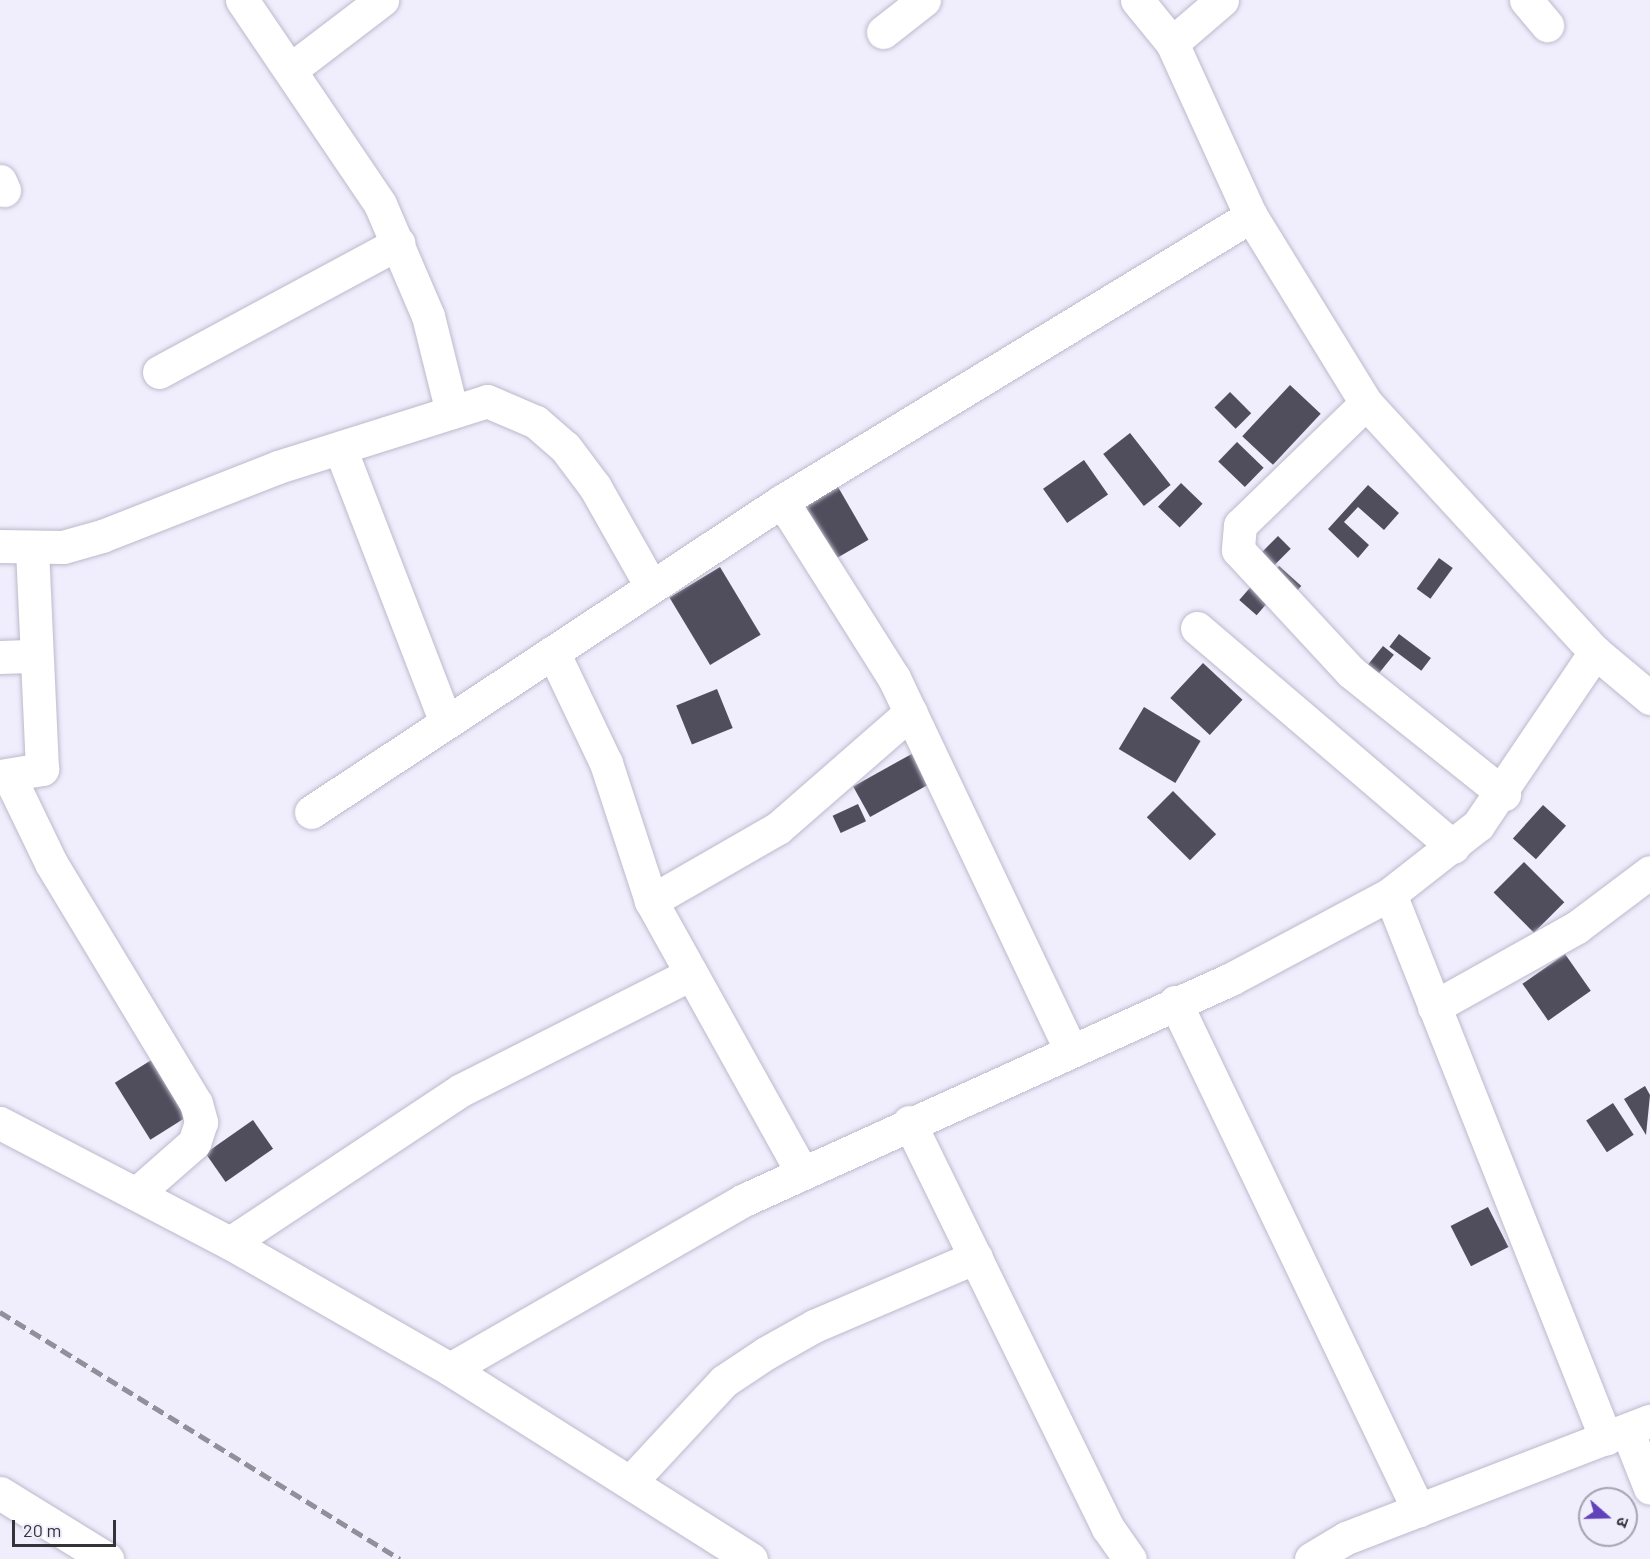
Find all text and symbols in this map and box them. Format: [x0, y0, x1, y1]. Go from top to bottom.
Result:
north arrow [1578, 1487, 1638, 1547]
scale bar [15, 1508, 118, 1546]
text: उ [1613, 1515, 1634, 1530]
text: 20 m [23, 1519, 61, 1541]

